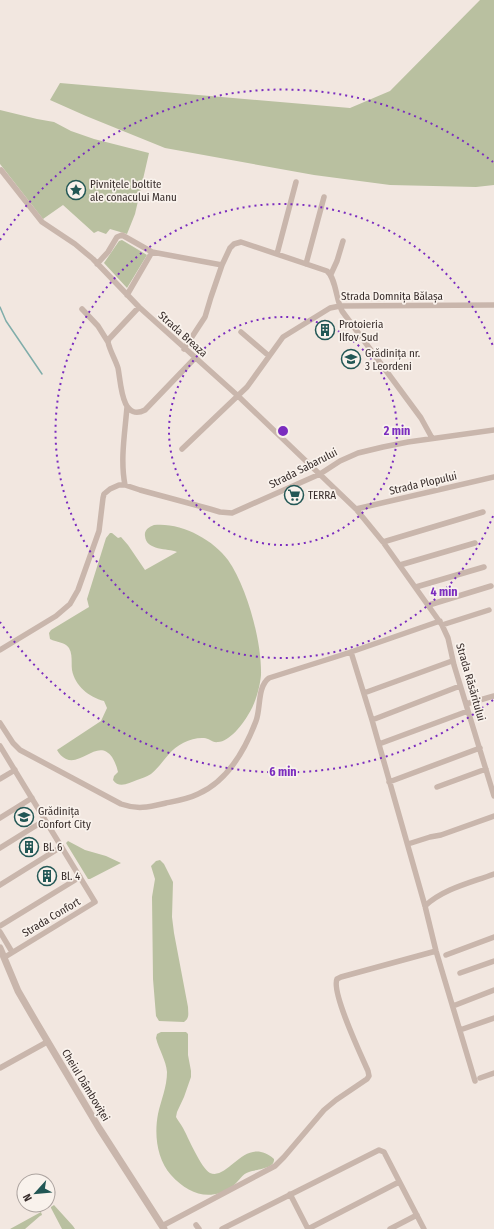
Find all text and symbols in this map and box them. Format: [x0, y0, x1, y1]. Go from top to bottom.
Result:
place label: Pivnițele boltite ale conacului Manu [90, 178, 177, 204]
place icon: Pivnițele boltite ale conacului Manu [65, 179, 87, 201]
street label: Strada Domnița Bălașa [341, 290, 443, 303]
street label: Strada Breaza [155, 309, 210, 360]
place label: Protoieria Ilfov Sud [339, 318, 383, 344]
building icon: Protoieria Ilfov Sud [314, 319, 336, 341]
place label: Grădinița nr. 3 Leordeni [365, 347, 420, 373]
school or university icon: Grădinița nr. 3 Leordeni [340, 348, 362, 370]
centre of rings [276, 424, 290, 438]
text: 2 min [383, 424, 410, 438]
street label: Strada Sabarului [267, 446, 340, 491]
street label: Strada Plopului [388, 469, 458, 498]
supermarket icon: TERRA [283, 484, 305, 506]
place label: TERRA [308, 489, 336, 502]
text: 4 min [430, 585, 458, 599]
street label: Strada Răsăritului [453, 642, 488, 723]
text: 6 min [269, 765, 297, 779]
place label: Grădinița Confort City [38, 805, 91, 831]
school or university icon: Grădinița Confort City [13, 806, 35, 828]
building icon: Bl. 6 [18, 836, 40, 858]
place label: Bl. 6 [43, 841, 63, 854]
building icon: Bl. 4 [36, 865, 58, 887]
place label: Bl. 4 [61, 870, 81, 883]
street label: Strada Confort [20, 895, 83, 940]
street label: Cheiul Dâmboviței [59, 1047, 112, 1124]
north arrow [16, 1173, 56, 1213]
text: N [20, 1191, 35, 1203]

